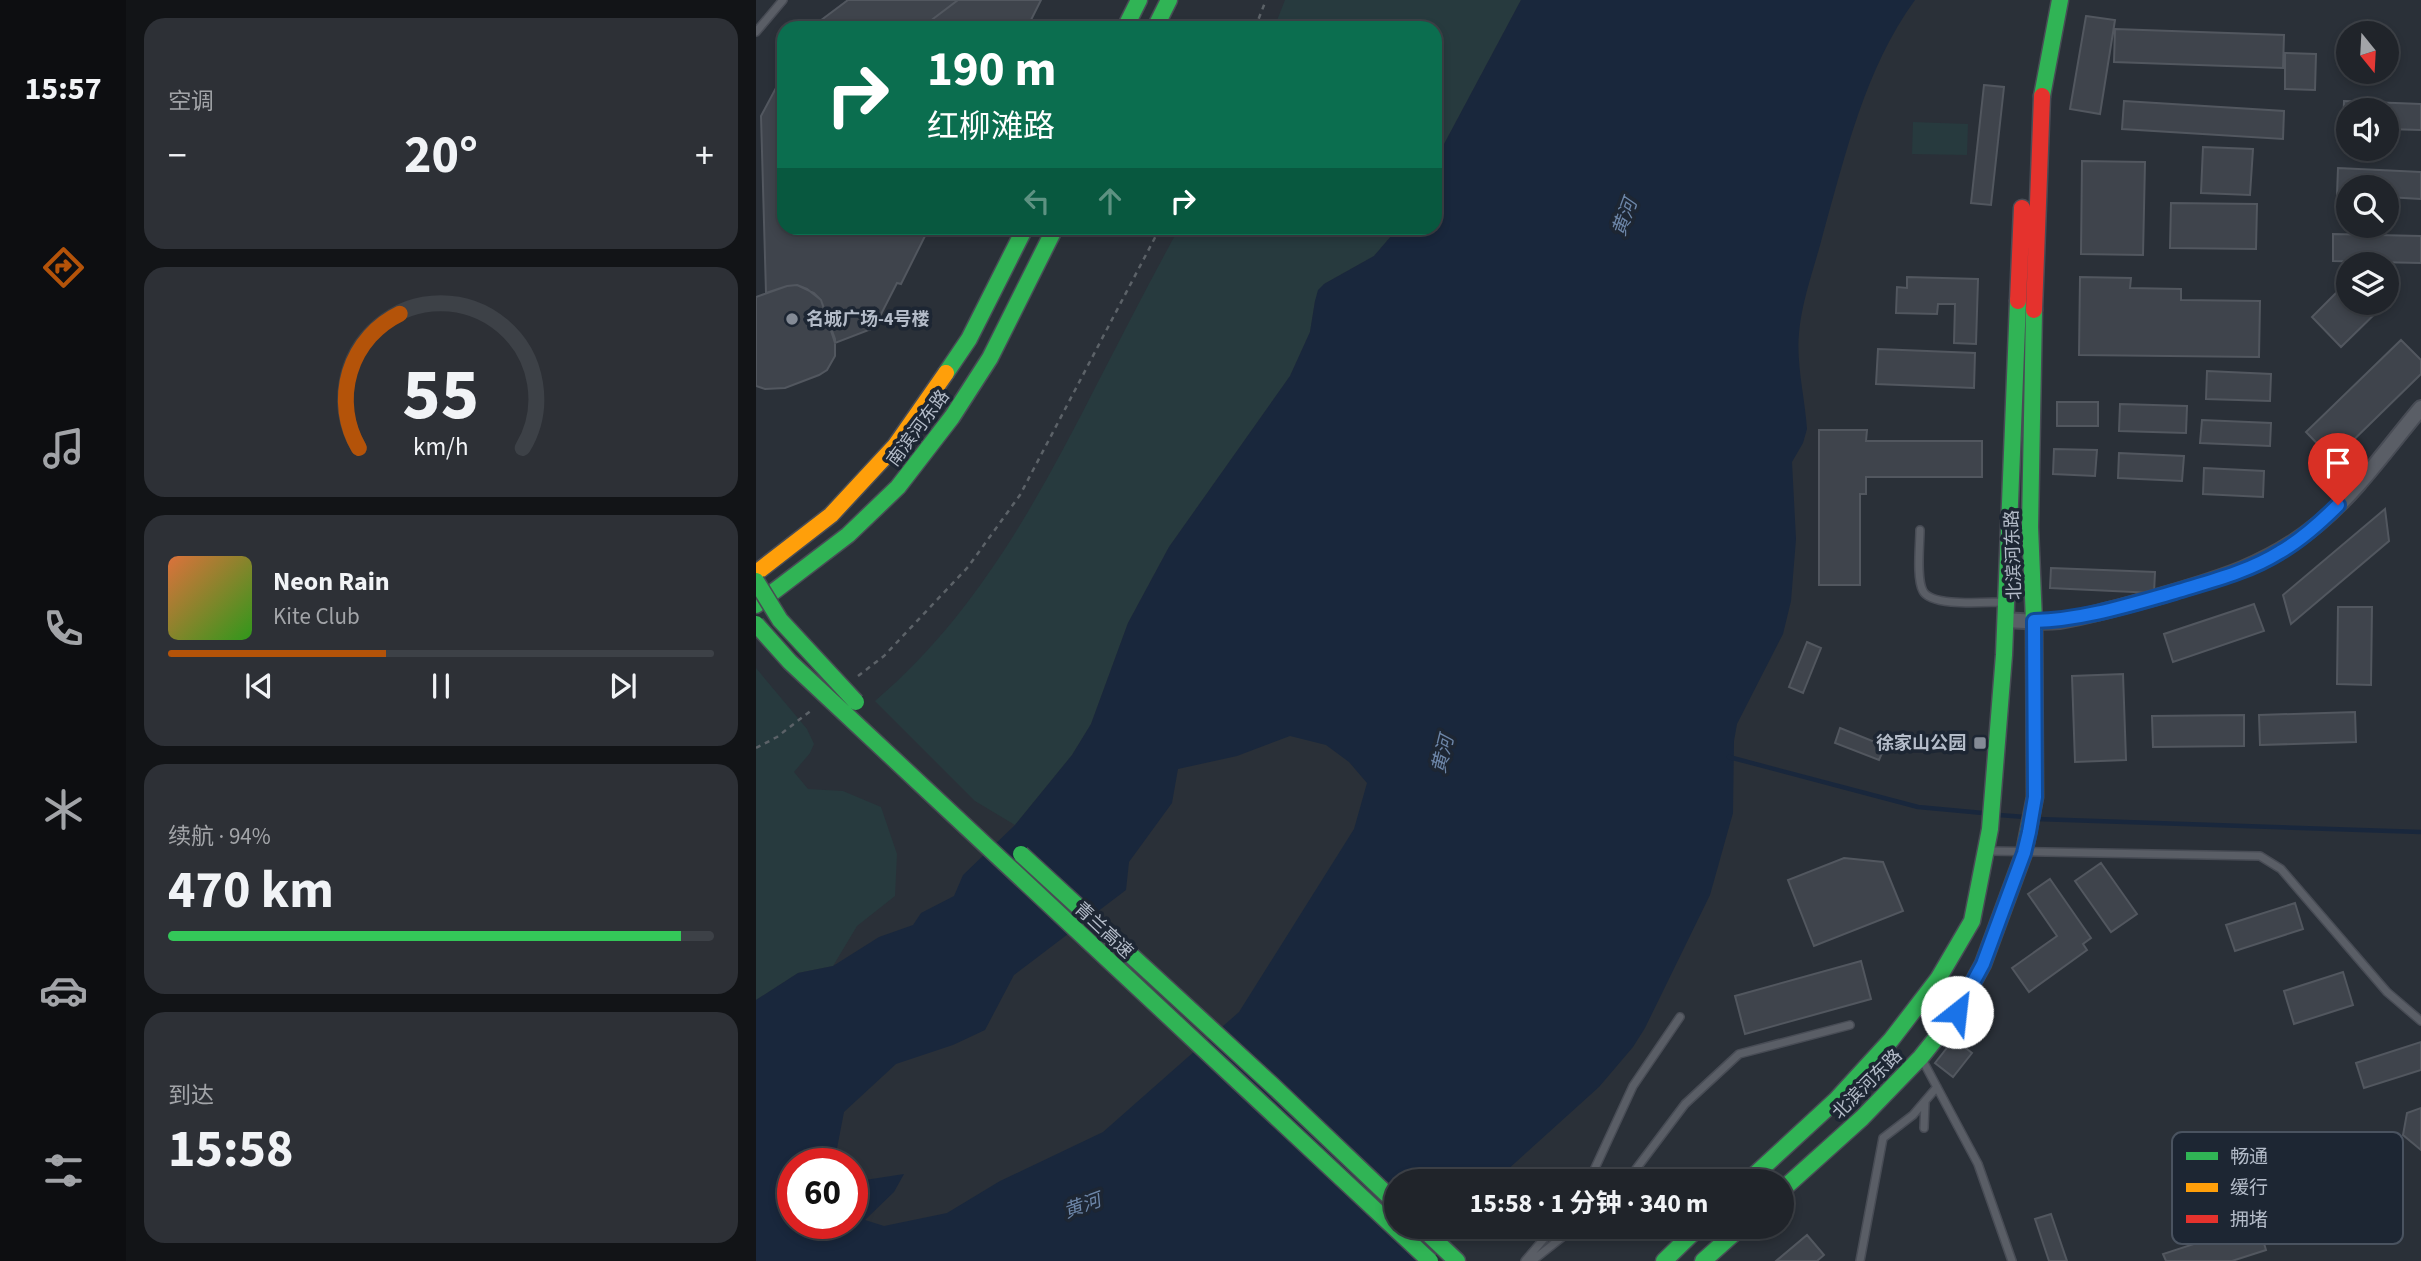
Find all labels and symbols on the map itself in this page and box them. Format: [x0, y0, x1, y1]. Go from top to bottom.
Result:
north arrow [2336, 21, 2399, 84]
water label: 黄河 [1606, 191, 1646, 240]
place label: 名城广场-4号楼 [806, 307, 929, 332]
marker: 名城广场-4号楼 [784, 311, 800, 327]
street label: 南滨河东路 [881, 385, 955, 472]
pin [2308, 433, 2368, 505]
street label: 北滨河东路 [1999, 510, 2028, 600]
water label: 黄河 [1426, 729, 1462, 776]
place label: 徐家山公园 [1876, 731, 1966, 756]
marker: 徐家山公园 [1972, 735, 1988, 751]
street label: 青兰高速 [1069, 897, 1139, 964]
position arrow [1920, 975, 1994, 1049]
street label: 北滨河东路 [1827, 1044, 1908, 1125]
legend [2172, 1132, 2403, 1244]
text: 畅通 [2230, 1144, 2268, 1171]
speed limit sign: 60 [777, 1148, 868, 1239]
text: 缓行 [2230, 1175, 2268, 1202]
water label: 黄河 [1060, 1186, 1109, 1226]
text: 拥堵 [2230, 1207, 2268, 1234]

